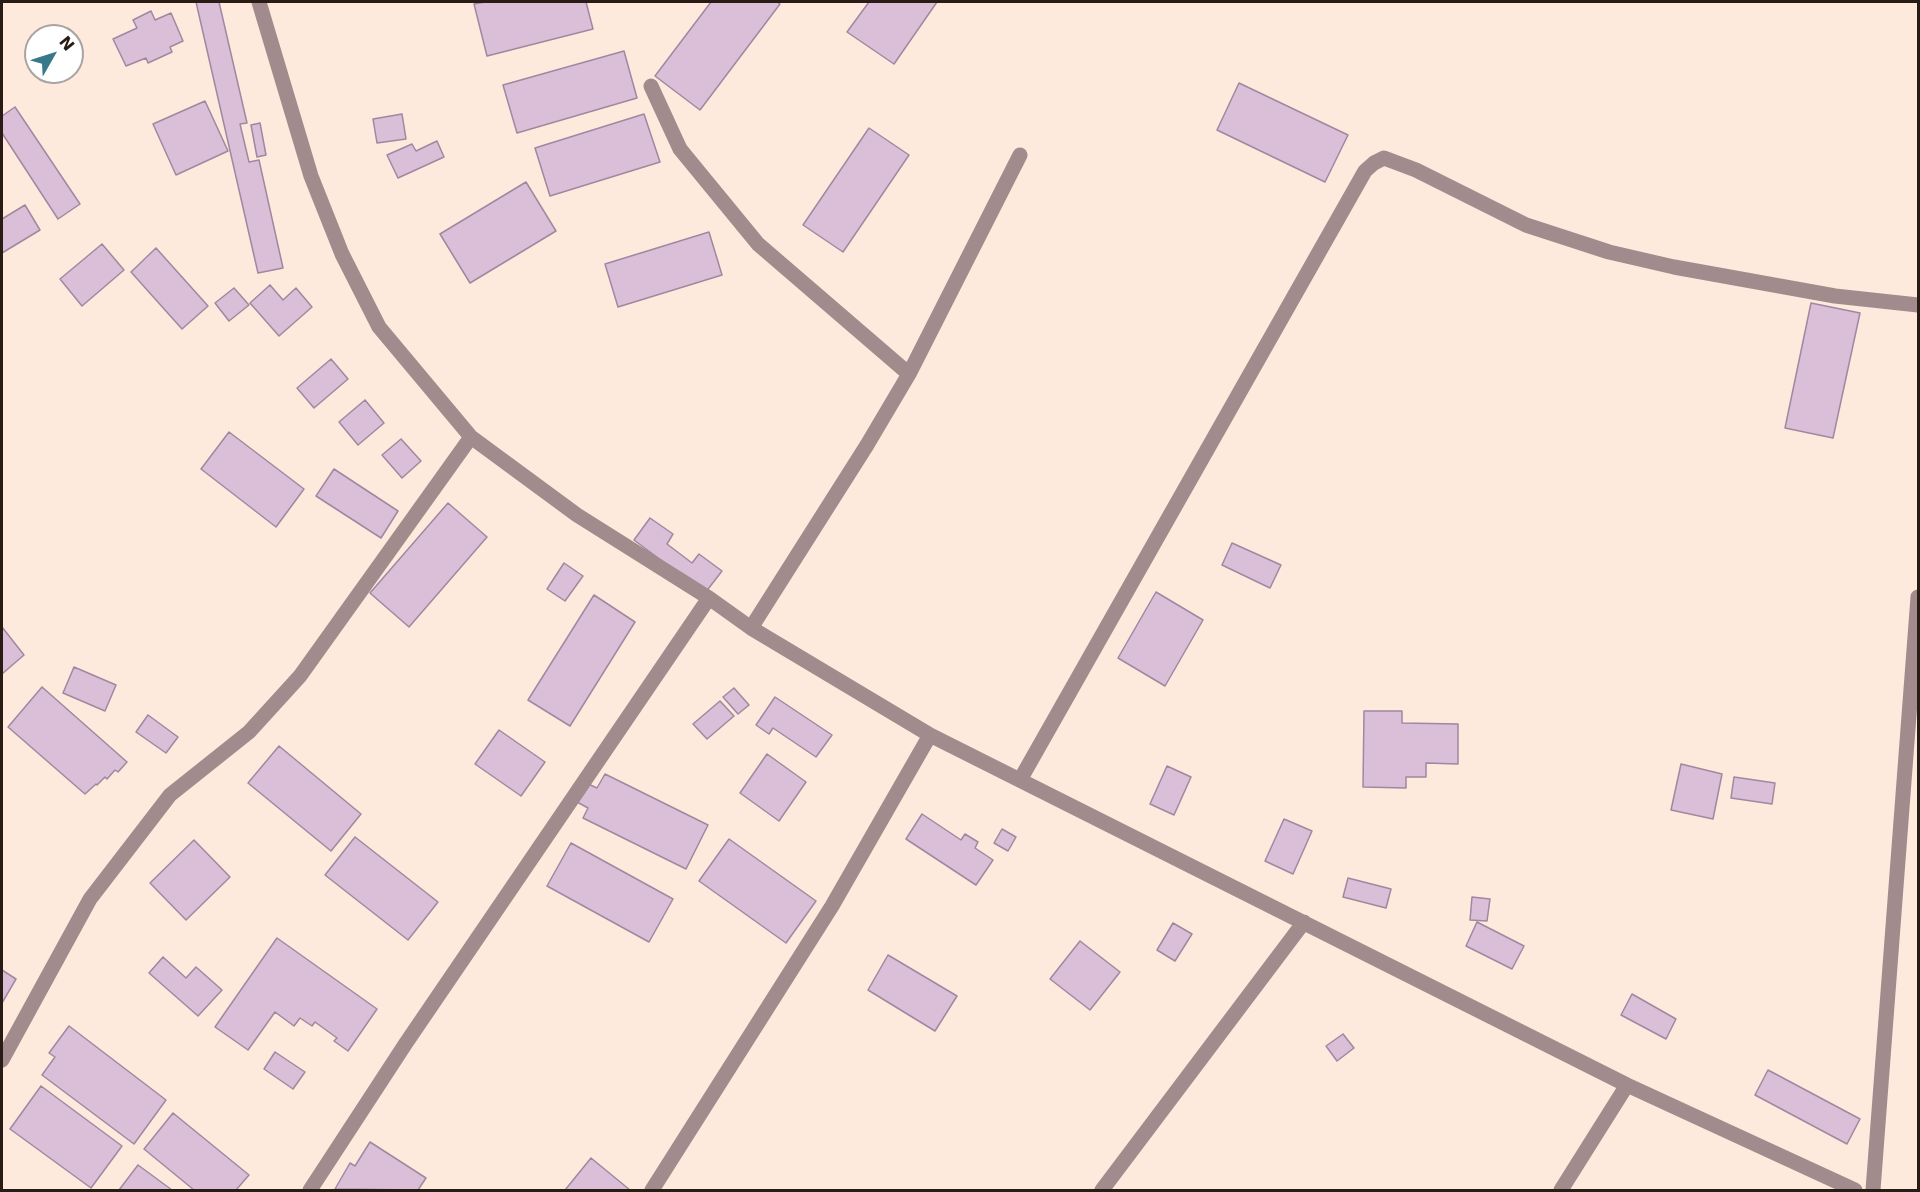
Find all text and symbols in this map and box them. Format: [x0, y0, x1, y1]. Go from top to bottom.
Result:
north arrow [24, 24, 84, 84]
text: N [55, 32, 78, 55]

